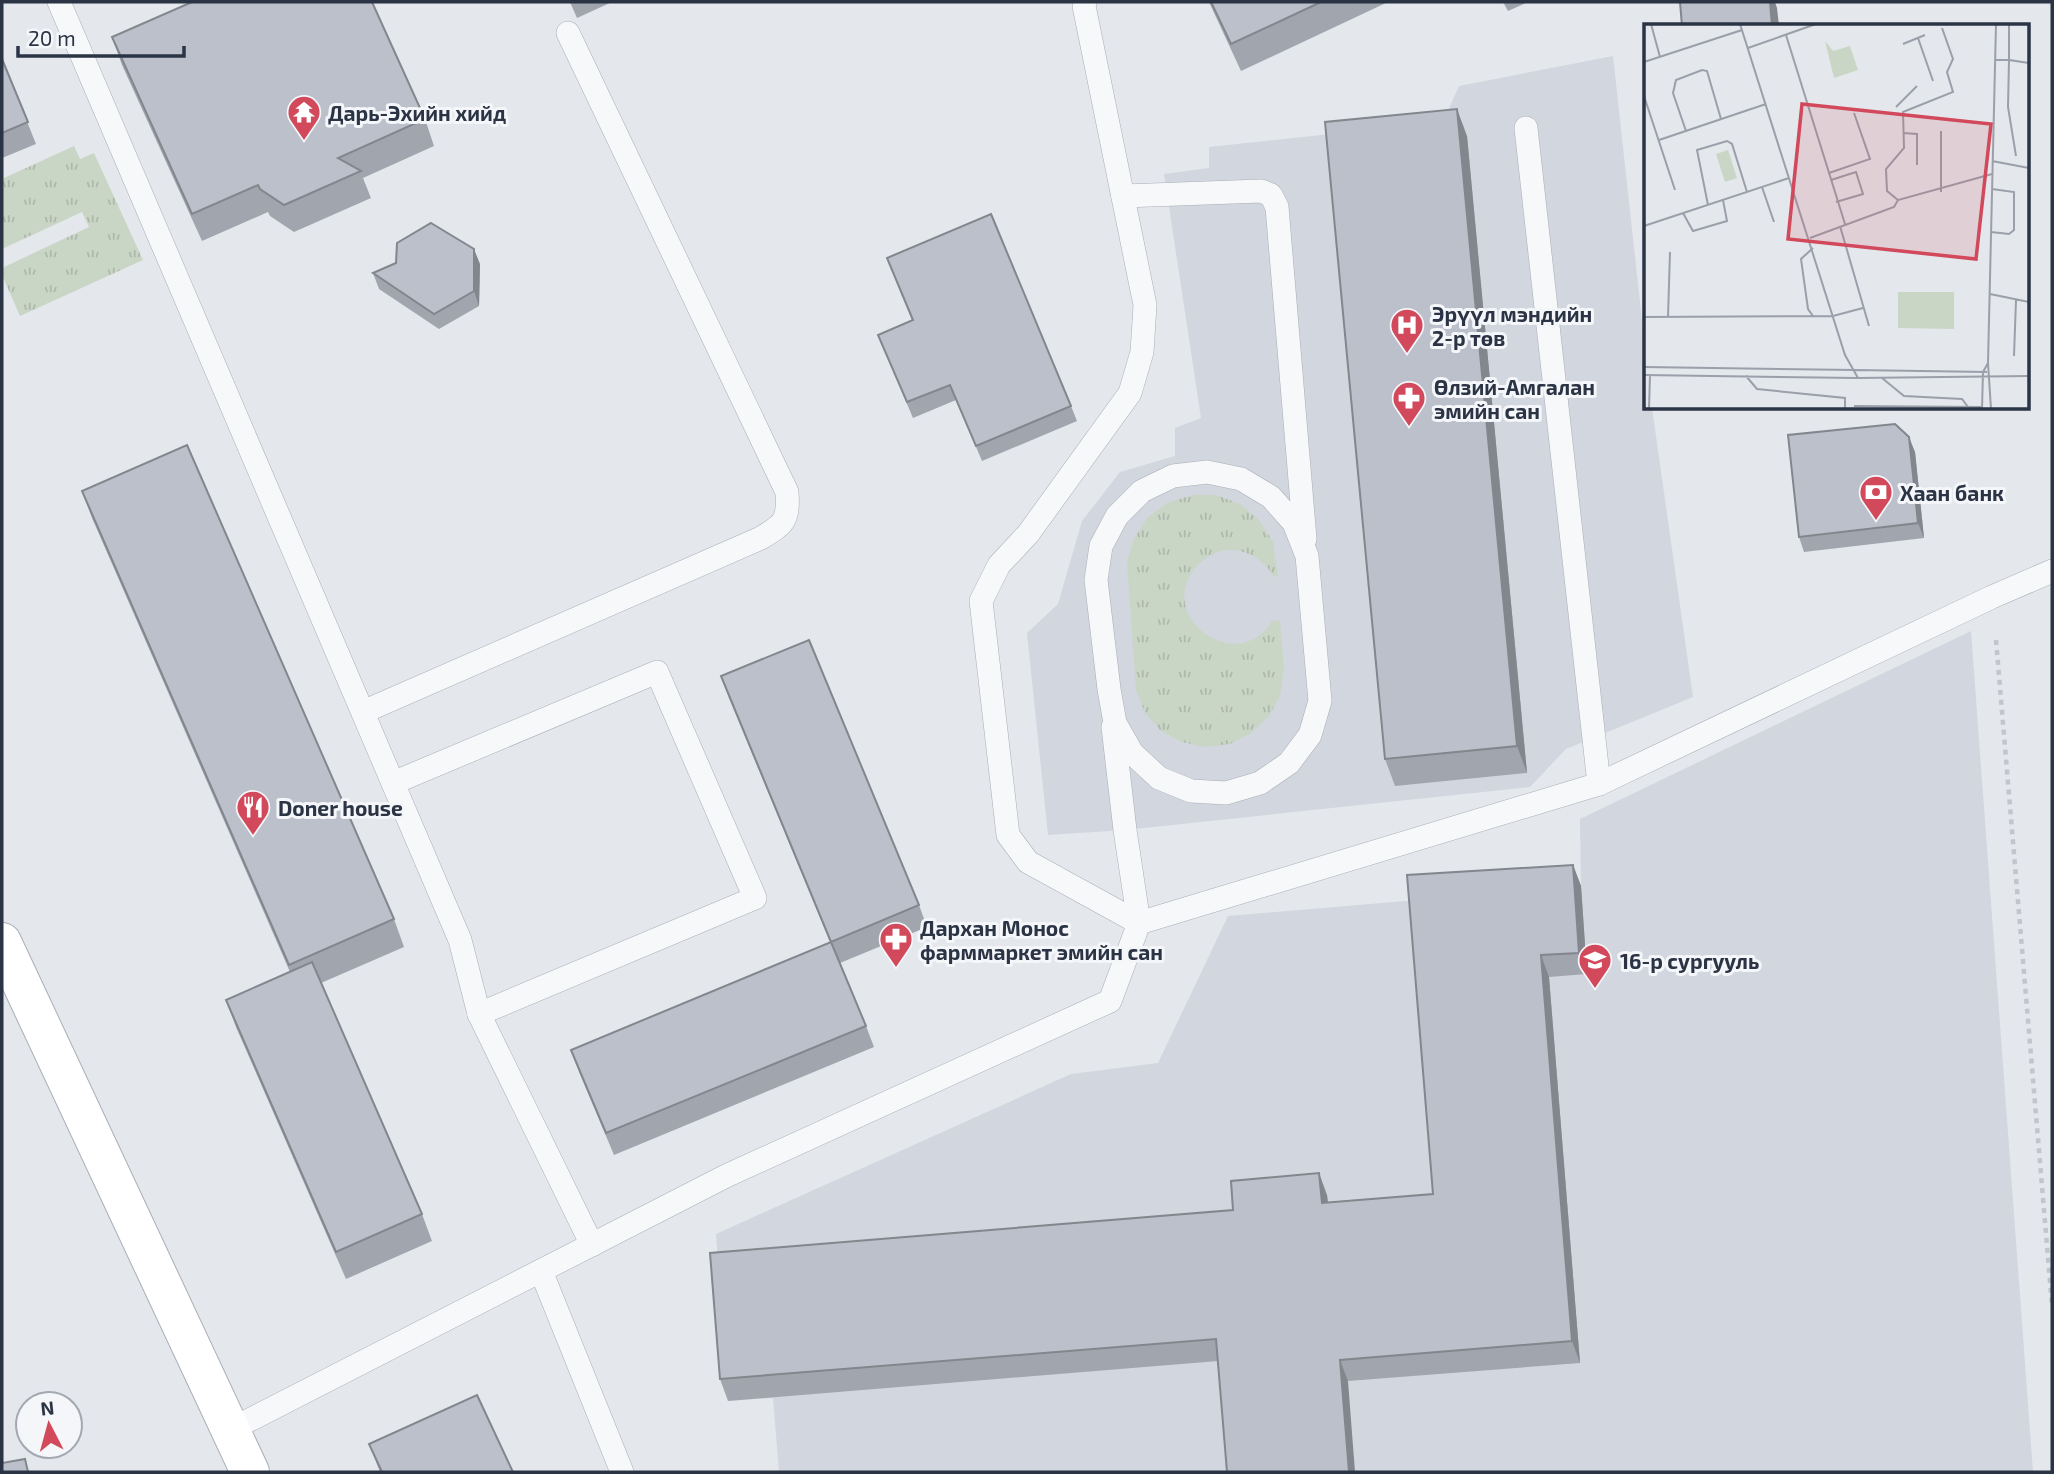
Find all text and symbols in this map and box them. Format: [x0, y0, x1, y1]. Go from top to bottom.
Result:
scale bar [18, 14, 184, 58]
inset map [1644, 24, 2030, 410]
text: 20 m [28, 25, 76, 50]
temple icon: Дарь-Эхийн хийд [285, 93, 323, 142]
place label: Дарь-Эхийн хийд [328, 100, 506, 125]
place label: Эрүүл мэндийн 2-р төв [1432, 301, 1592, 350]
hospital icon: Эрүүл мэндийн 2-р төв [1388, 306, 1426, 355]
place label: Өлзий-Амгалан эмийн сан [1434, 374, 1595, 423]
pharmacy icon: Өлзий-Амгалан эмийн сан [1390, 379, 1428, 428]
bank icon: Хаан банк [1857, 473, 1895, 522]
place label: Хаан банк [1900, 480, 2004, 505]
restaurant icon: Doner house [234, 788, 272, 837]
place label: Doner house [278, 795, 403, 820]
place label: Дархан Монос фарммаркет эмийн сан [920, 915, 1163, 964]
pharmacy icon: Дархан Монос фарммаркет эмийн сан [877, 920, 915, 969]
school or university icon: 16-р сургууль [1576, 941, 1614, 990]
place label: 16-р сургууль [1620, 948, 1759, 973]
north arrow [14, 1390, 84, 1460]
text: N [39, 1395, 55, 1420]

